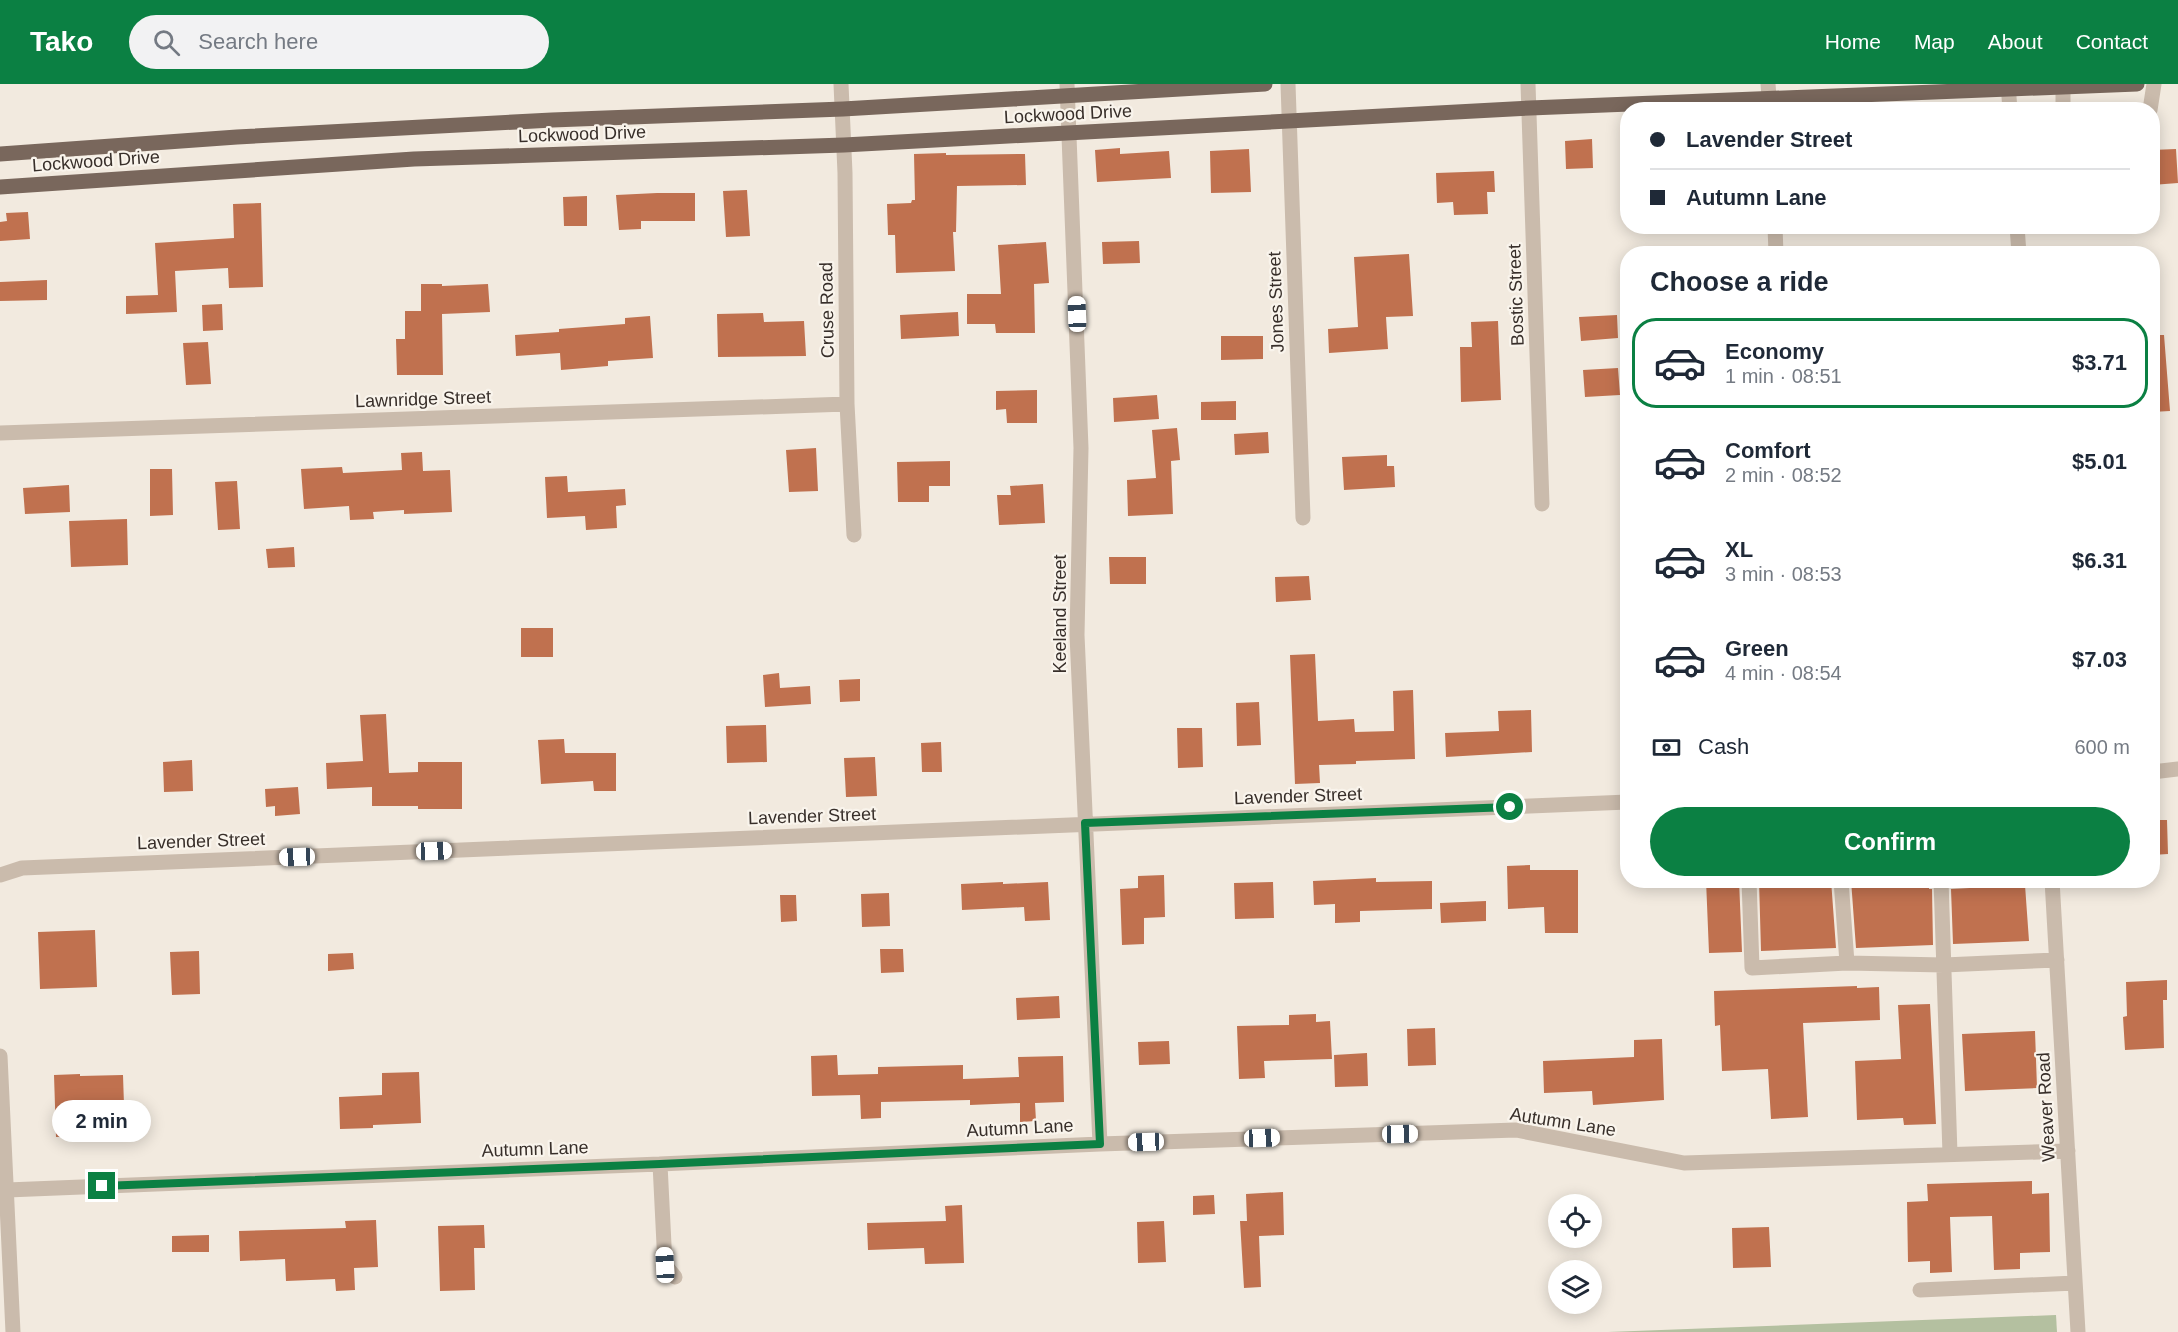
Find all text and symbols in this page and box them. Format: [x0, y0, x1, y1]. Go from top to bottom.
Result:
search box [129, 15, 549, 69]
text: Tako [30, 26, 93, 57]
icon: search [150, 26, 183, 59]
text: Search here [198, 29, 318, 54]
text: Home [1825, 30, 1881, 53]
text: Map [1914, 30, 1955, 53]
text: About [1988, 30, 2043, 53]
text: Contact [2076, 30, 2148, 53]
street label: Lockwood Drive [1004, 101, 1132, 127]
street label: Lockwood Drive [518, 122, 646, 146]
text: Lavender Street [1686, 127, 1852, 152]
street label: Lockwood Drive [31, 147, 161, 175]
text: Autumn Lane [1686, 185, 1827, 210]
street label: Bostic Street [1504, 244, 1528, 346]
street label: Jones Street [1264, 251, 1288, 353]
street label: Cruse Road [816, 262, 838, 358]
text: Choose a ride [1650, 267, 1829, 297]
car [1067, 296, 1087, 332]
icon: car [1653, 336, 1707, 390]
text: Economy [1725, 339, 1824, 364]
text: $3.71 [2072, 350, 2127, 375]
text: 1 min · 08:51 [1725, 365, 1842, 387]
street label: Lawnridge Street [355, 387, 491, 411]
icon: car [1653, 435, 1707, 489]
text: Comfort [1725, 438, 1811, 463]
text: $5.01 [2072, 449, 2127, 474]
text: 2 min · 08:52 [1725, 464, 1842, 486]
icon: car [1653, 534, 1707, 588]
text: XL [1725, 537, 1753, 562]
text: $6.31 [2072, 548, 2127, 573]
street label: Keeland Street [1050, 554, 1070, 674]
text: 3 min · 08:53 [1725, 563, 1842, 585]
icon: car [1653, 633, 1707, 687]
text: Green [1725, 636, 1789, 661]
text: $7.03 [2072, 647, 2127, 672]
text: 4 min · 08:54 [1725, 662, 1842, 684]
icon: cash [1650, 731, 1683, 764]
text: Cash [1698, 734, 1749, 759]
text: 600 m [2074, 736, 2130, 758]
street label: Lavender Street [1234, 784, 1362, 808]
route start [1496, 793, 1523, 820]
street label: Lavender Street [748, 804, 876, 828]
button: Confirm [1650, 807, 2130, 876]
street label: Lavender Street [137, 829, 265, 853]
car [416, 841, 452, 861]
car [279, 847, 315, 867]
street label: Weaver Road [2033, 1052, 2059, 1162]
callout: 2 min [52, 1099, 152, 1141]
street label: Autumn Lane [1509, 1104, 1617, 1140]
text: 2 min [75, 1110, 128, 1132]
street label: Autumn Lane [966, 1115, 1074, 1141]
car [1382, 1125, 1418, 1143]
car [1244, 1128, 1280, 1148]
car [1128, 1132, 1164, 1152]
street label: Autumn Lane [481, 1137, 589, 1161]
route end [88, 1172, 115, 1199]
map controls [1548, 1194, 1602, 1314]
button: locate [1548, 1194, 1602, 1248]
car [655, 1247, 675, 1283]
button: layers [1548, 1260, 1602, 1314]

